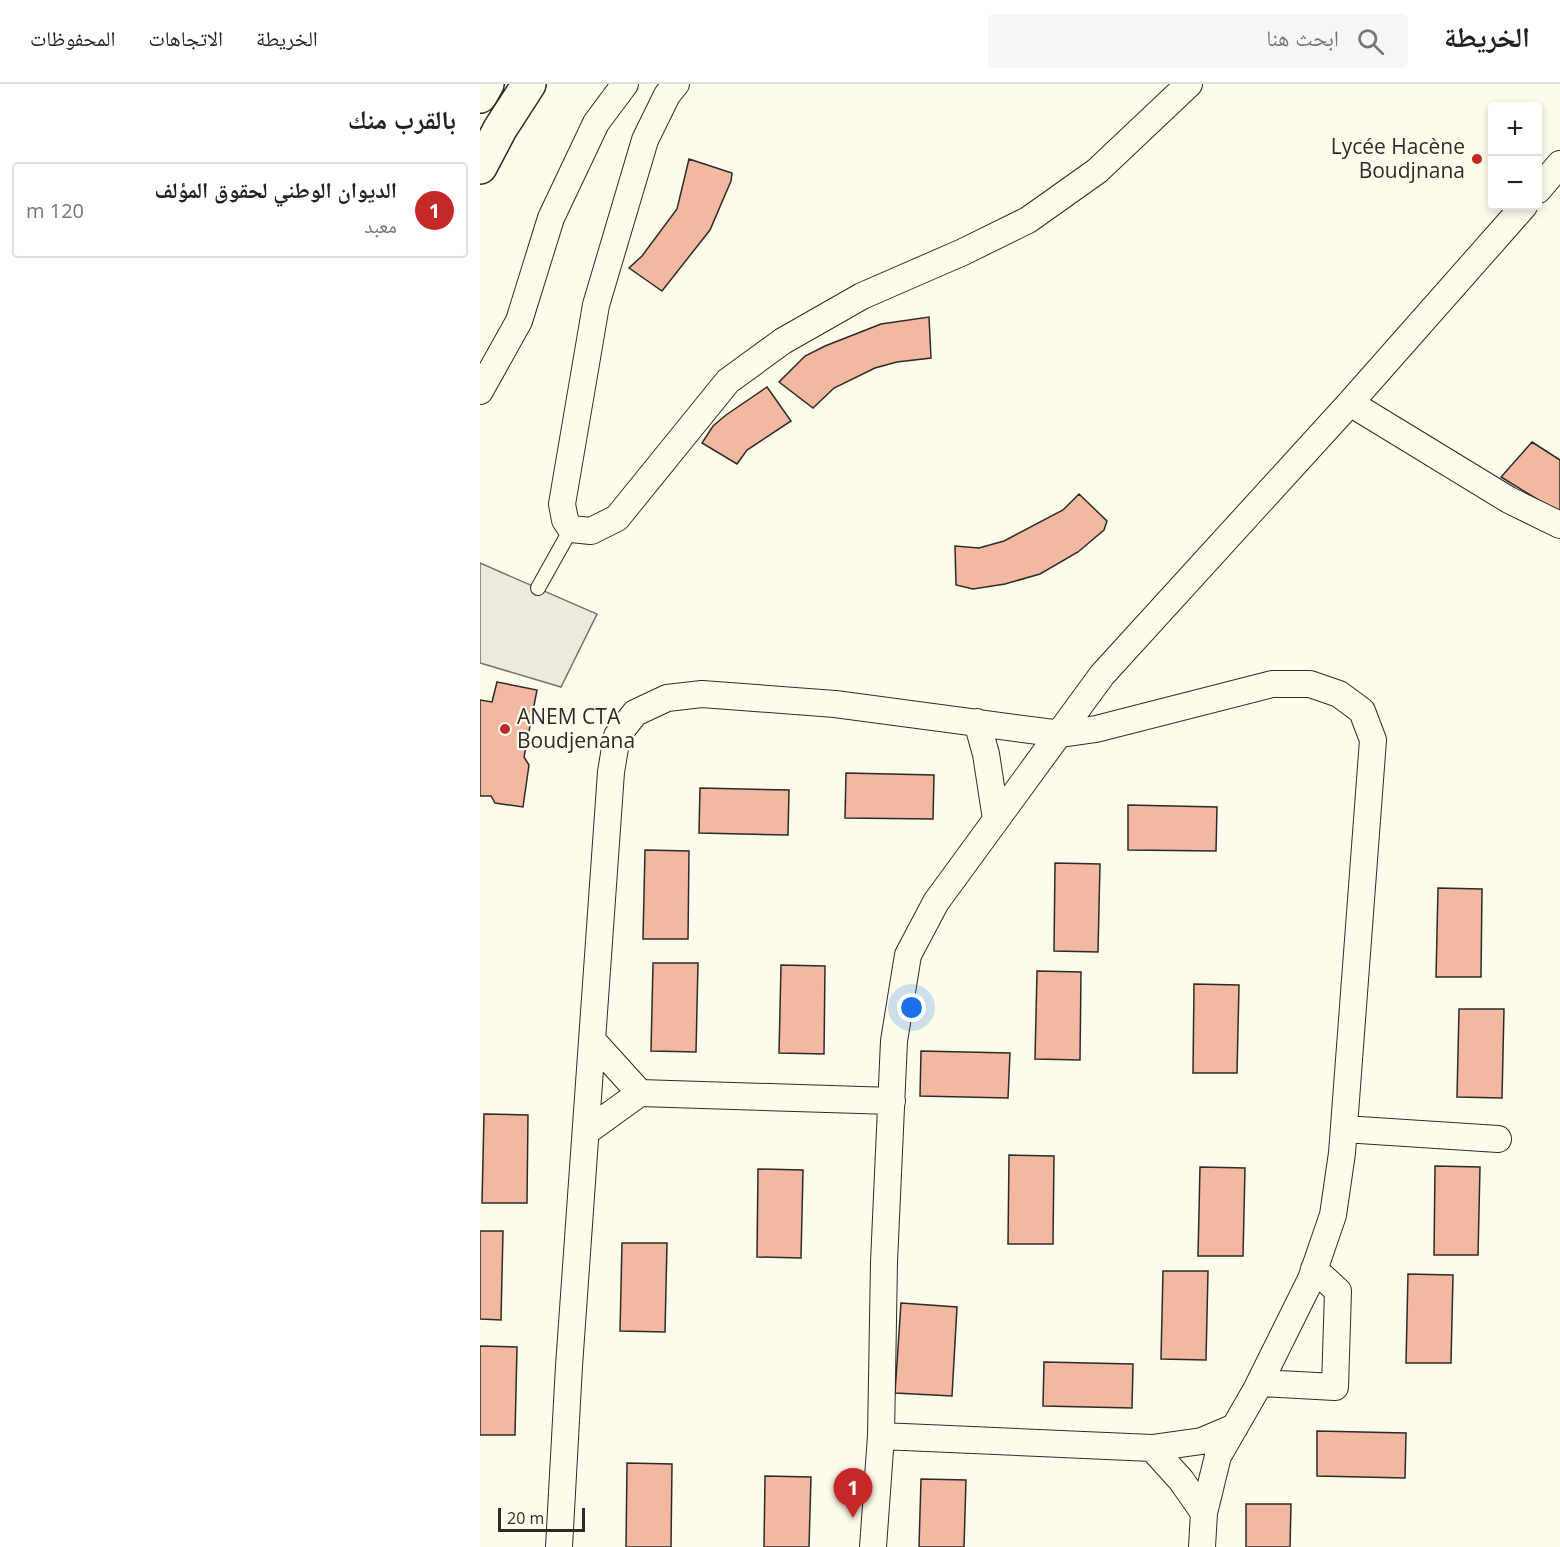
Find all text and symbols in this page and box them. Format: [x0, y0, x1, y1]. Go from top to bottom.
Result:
search box [988, 14, 1408, 68]
text: الخريطة [1444, 17, 1530, 55]
text: ابحث هنا [1266, 22, 1339, 52]
text: المحفوظات [30, 24, 115, 52]
text: الاتجاهات [148, 24, 223, 52]
text: الخريطة [256, 24, 318, 52]
icon: search [1354, 25, 1387, 58]
text: بالقرب منك [348, 101, 456, 137]
map controls [1488, 102, 1542, 210]
button: + [1488, 102, 1542, 156]
place label: Lycée Hacène Boudjnana [1331, 132, 1465, 184]
marker: Lycée Hacène Boudjnana [1470, 152, 1484, 166]
button: − [1488, 156, 1542, 210]
text: الديوان الوطني لحقوق المؤلف [154, 174, 397, 204]
text: 120 m [26, 197, 84, 224]
text: 1 [429, 197, 440, 224]
text: معبد [364, 212, 397, 239]
place label: ANEM CTA Boudjenana [517, 702, 635, 754]
marker: ANEM CTA Boudjenana [498, 722, 512, 736]
your location [897, 993, 926, 1022]
pin: 1 [834, 1468, 872, 1518]
scale bar [498, 1505, 585, 1532]
text: 20 m [507, 1507, 544, 1529]

